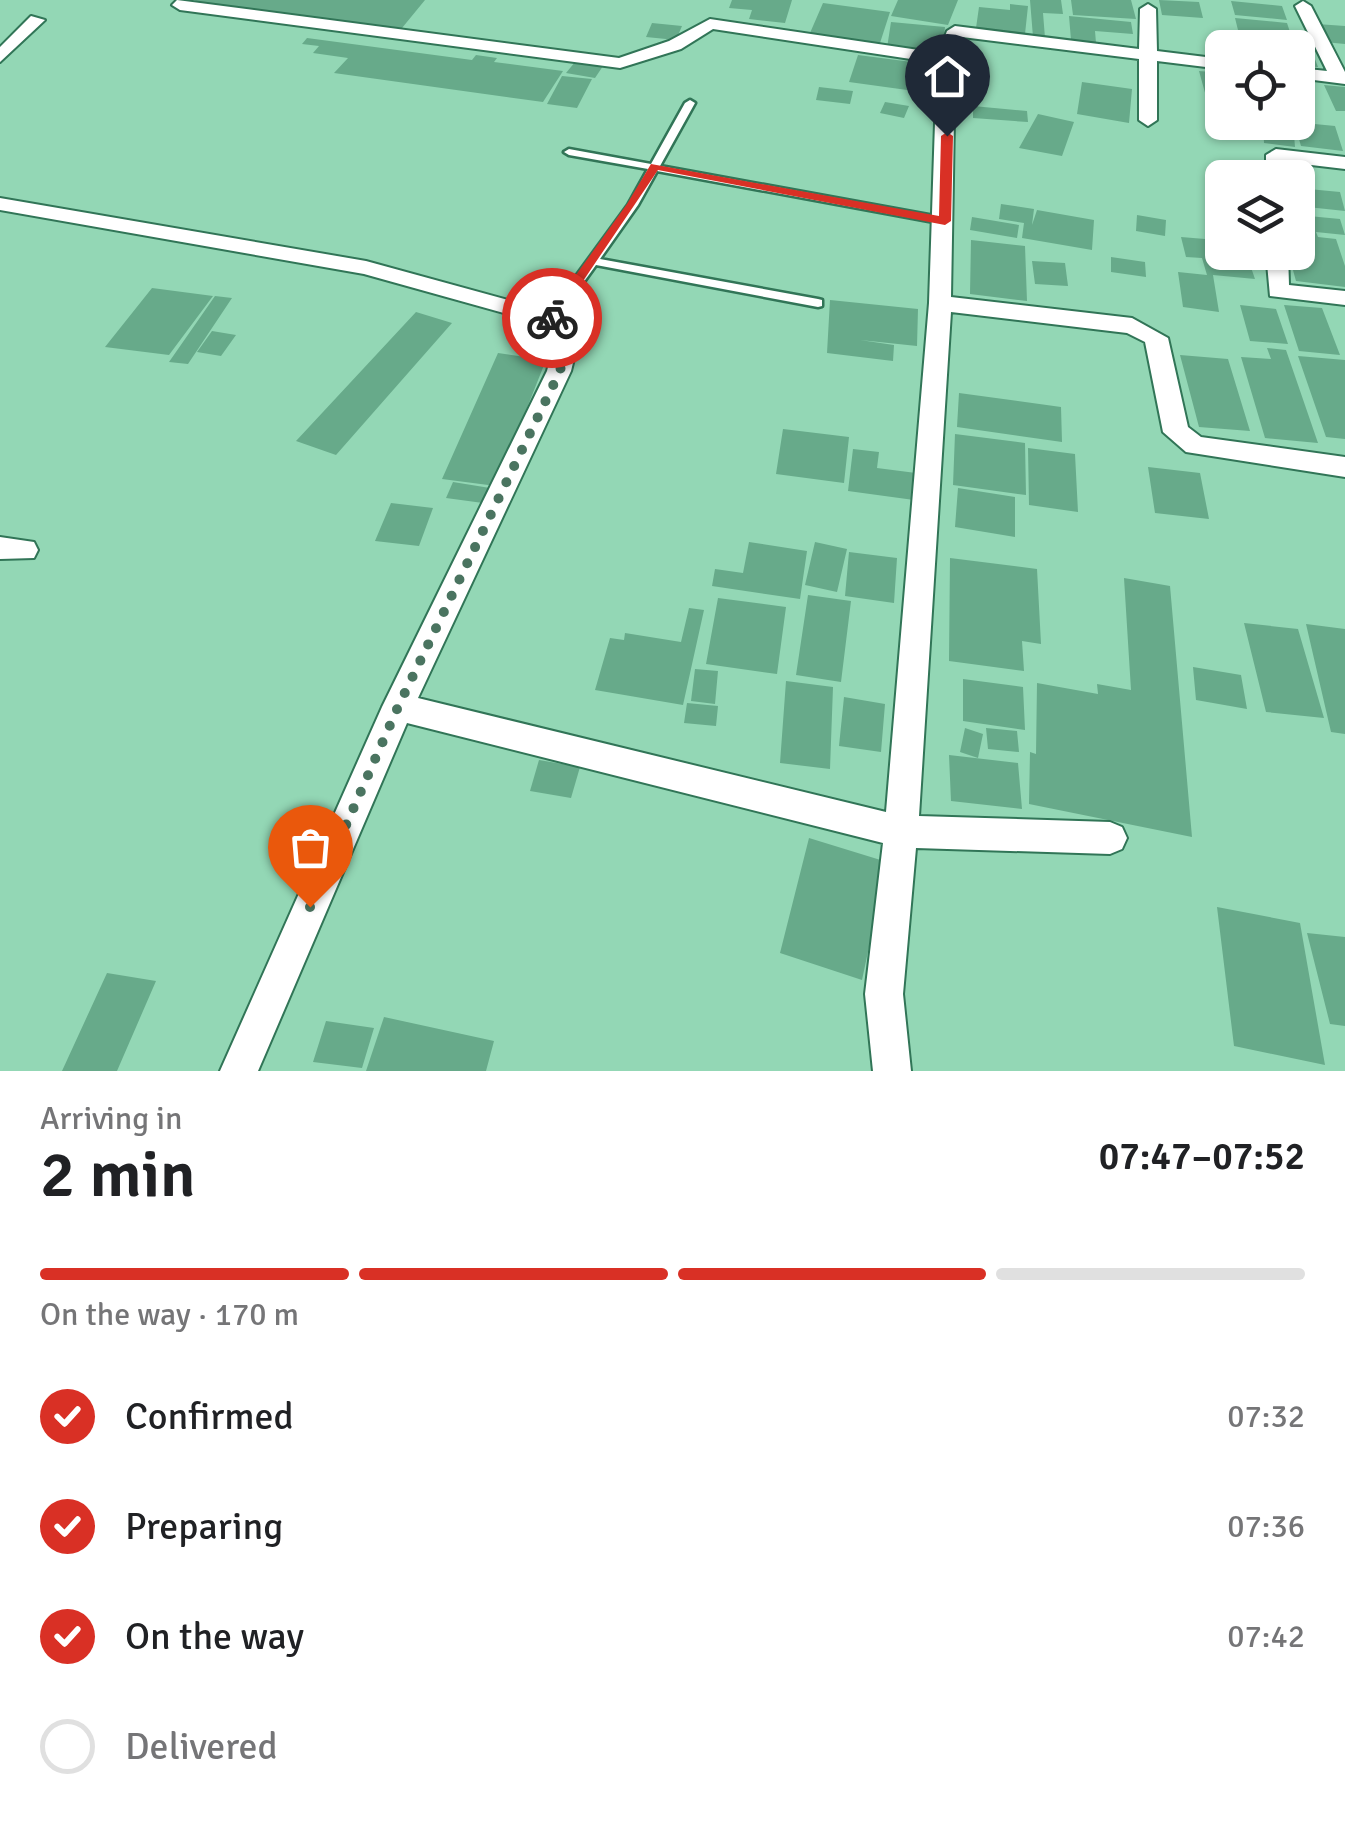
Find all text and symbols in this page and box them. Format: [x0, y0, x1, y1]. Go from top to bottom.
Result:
map controls [1205, 30, 1315, 270]
button: locate [1205, 30, 1315, 140]
pin [905, 34, 990, 137]
icon: home [920, 49, 975, 104]
button: layers [1205, 160, 1315, 270]
courier [502, 268, 602, 368]
icon: bike [525, 291, 580, 346]
pin [268, 805, 353, 908]
icon: bag [283, 820, 338, 875]
text: Arriving in [40, 1099, 182, 1138]
text: 07:47–07:52 [1099, 1133, 1305, 1180]
text: 2 min [40, 1135, 196, 1215]
text: On the way · 170 m [40, 1295, 299, 1334]
icon: check [40, 1389, 95, 1444]
text: Confirmed [125, 1393, 294, 1440]
text: 07:32 [1227, 1397, 1305, 1436]
icon: check [40, 1499, 95, 1554]
text: Preparing [125, 1503, 283, 1550]
text: 07:36 [1227, 1507, 1305, 1546]
icon: check [40, 1609, 95, 1664]
text: On the way [125, 1613, 304, 1660]
text: 07:42 [1227, 1617, 1305, 1656]
text: Delivered [125, 1723, 278, 1770]

